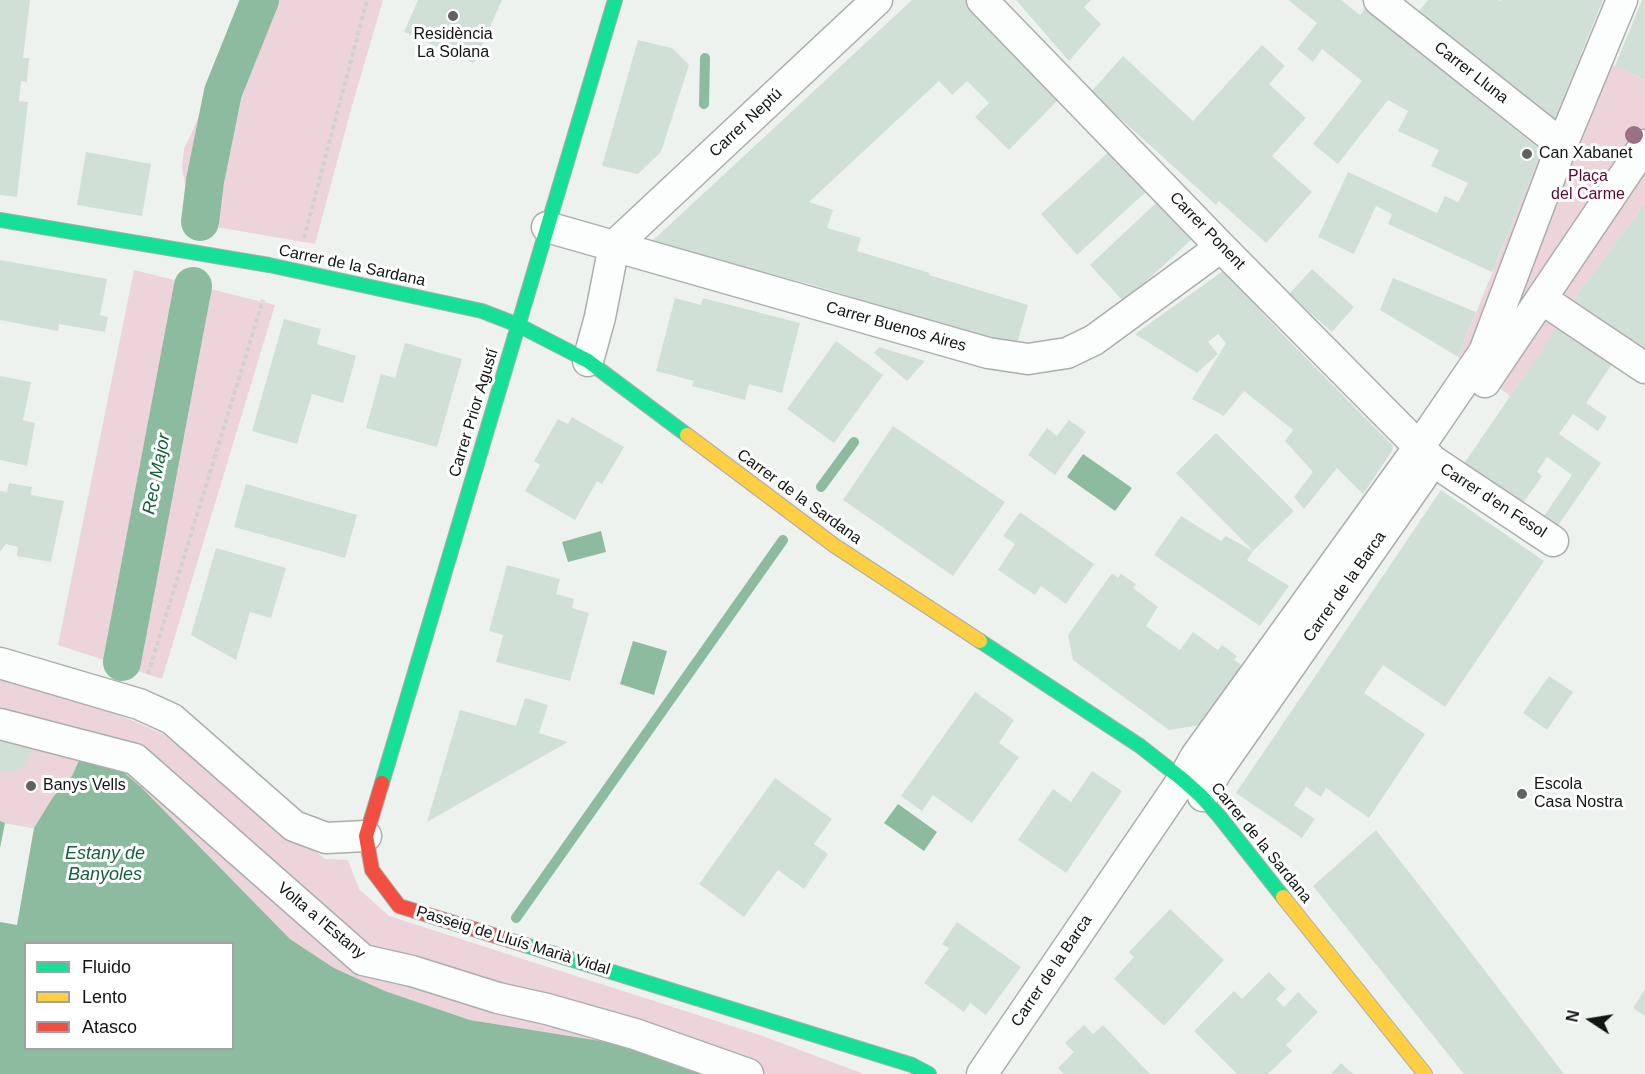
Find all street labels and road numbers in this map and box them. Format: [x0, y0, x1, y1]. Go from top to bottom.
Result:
street label: Carrer Lluna [1430, 38, 1512, 108]
street label: Carrer Neptú [706, 84, 786, 162]
street label: Carrer Ponent [1165, 188, 1249, 274]
street label: Carrer de la Sardana [277, 241, 427, 291]
street label: Carrer Buenos Aires [824, 298, 968, 356]
street label: Carrer Prior Agustí [445, 346, 503, 480]
street label: Carrer de la Sardana [733, 445, 865, 549]
street label: Carrer d'en Fesol [1436, 459, 1550, 543]
street label: Carrer de la Barca [1300, 528, 1390, 646]
street label: Carrer de la Sardana [1207, 779, 1315, 907]
street label: Volta a l'Estany [273, 879, 369, 963]
street label: Passeig de Lluís Marià Vidal [414, 902, 612, 980]
street label: Carrer de la Barca [1007, 911, 1097, 1031]

